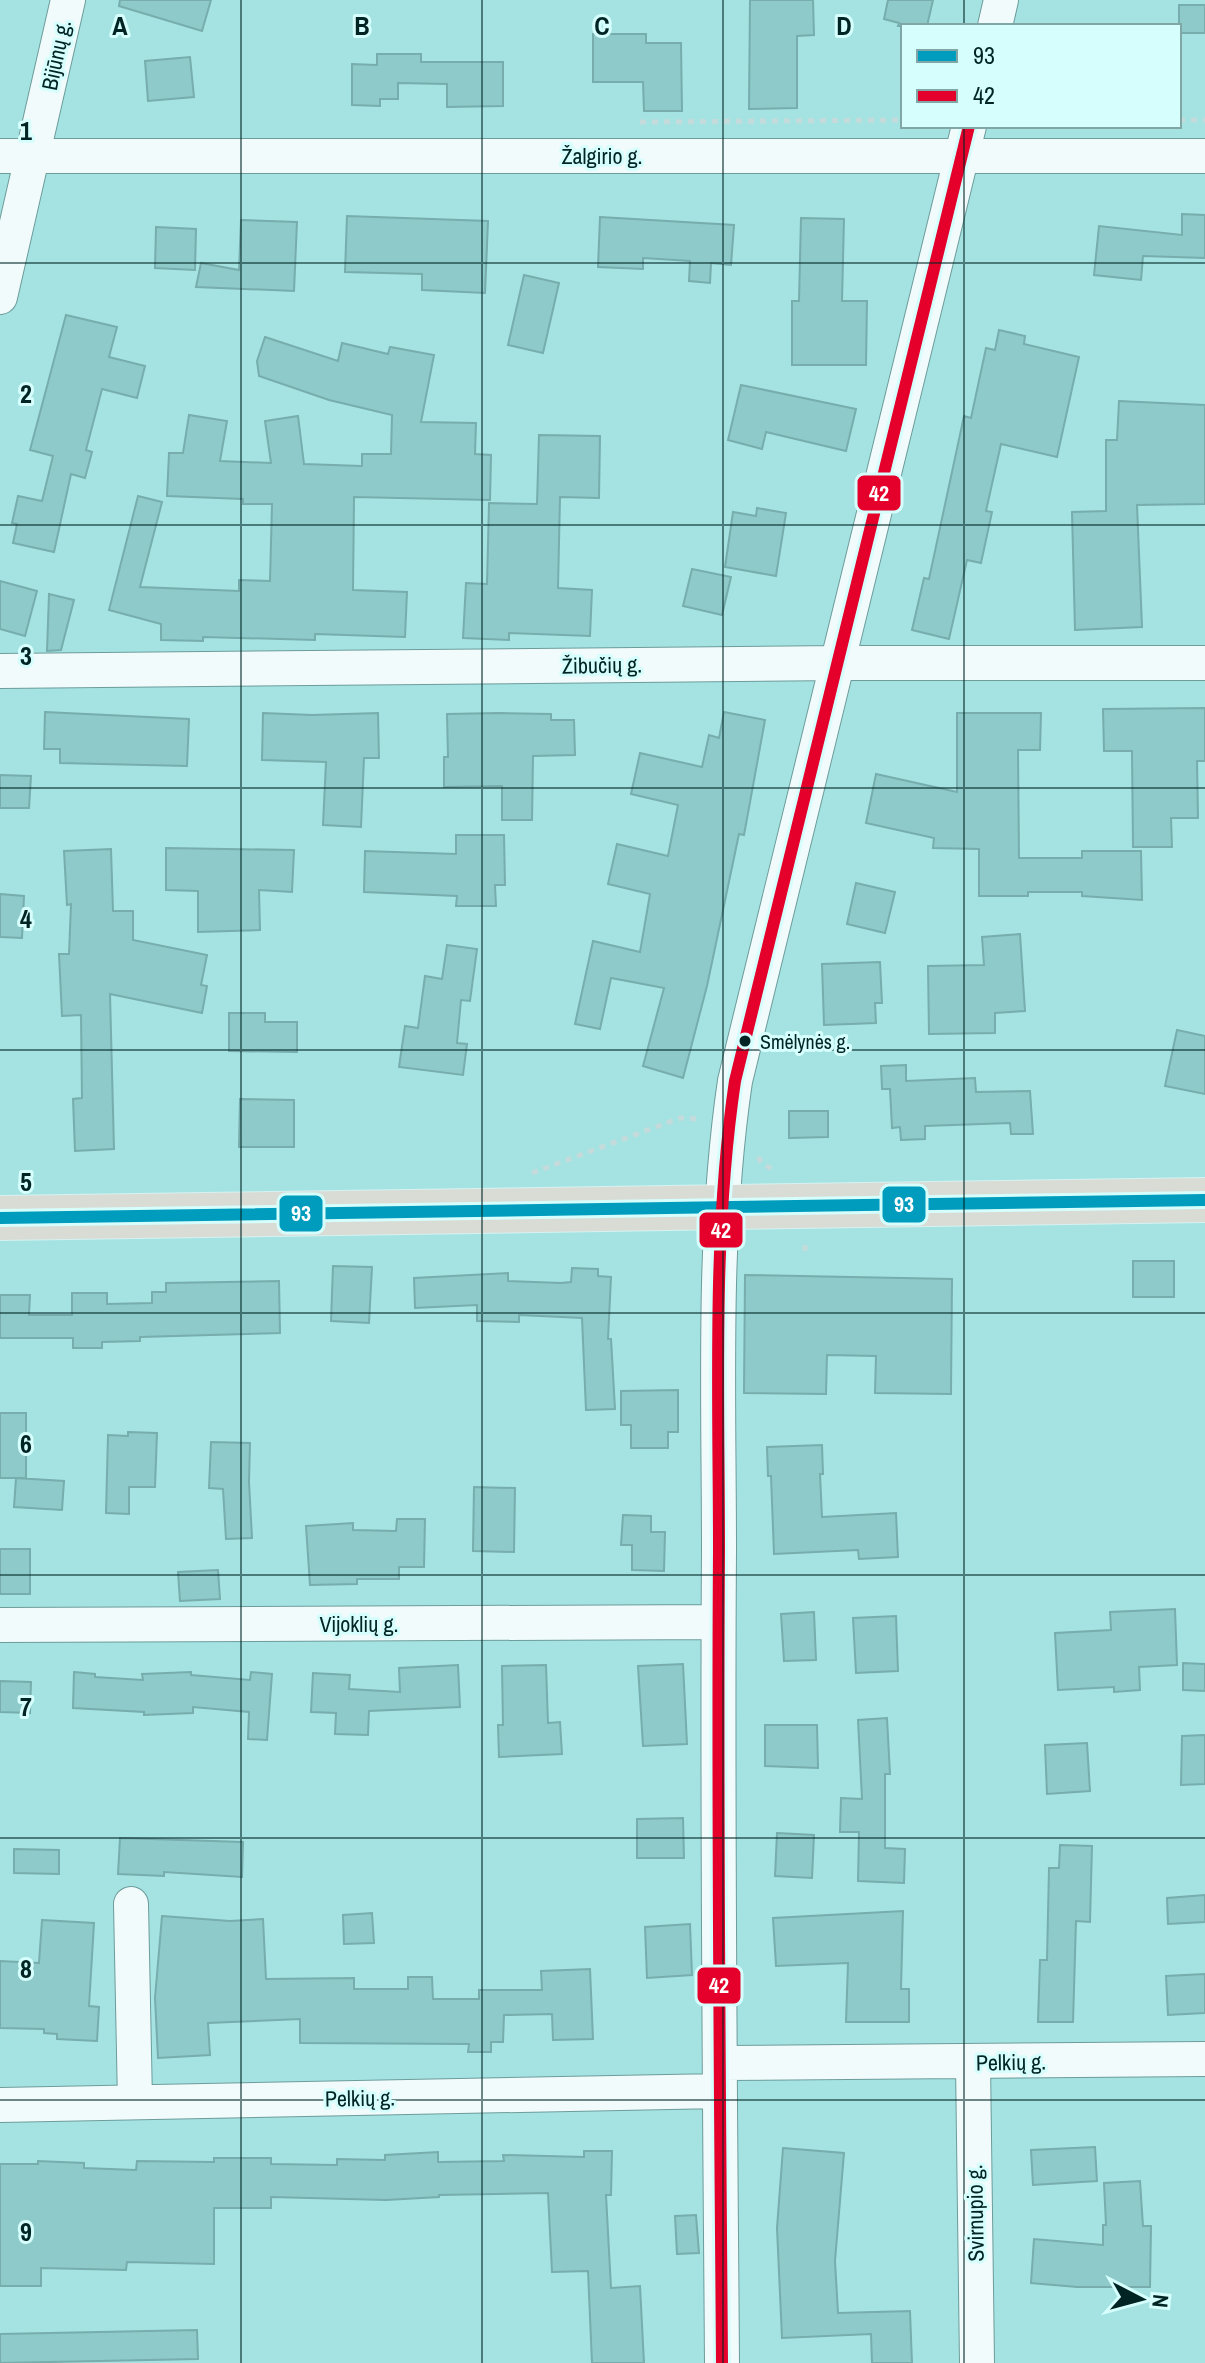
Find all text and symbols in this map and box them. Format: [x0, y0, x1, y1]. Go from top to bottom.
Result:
text: A [112, 8, 128, 43]
text: B [354, 8, 370, 43]
text: C [594, 8, 610, 43]
text: D [836, 8, 852, 43]
street label: Bijūnų g. [34, 17, 78, 93]
legend [901, 24, 1181, 128]
text: 93 [973, 39, 995, 71]
text: 42 [973, 79, 995, 111]
text: 1 [20, 113, 32, 148]
street label: Žalgirio g. [561, 141, 643, 171]
text: 2 [20, 376, 32, 411]
line badge: 42 [856, 474, 902, 512]
text: 42 [869, 478, 889, 508]
text: 3 [20, 638, 32, 673]
street label: Žibučių g. [562, 649, 642, 681]
text: 4 [20, 901, 32, 936]
place label: Smėlynės g. [760, 1028, 850, 1055]
marker: Smėlynės g. [737, 1033, 753, 1049]
text: 5 [20, 1164, 32, 1199]
line badge: 93 [881, 1185, 927, 1224]
text: 93 [894, 1189, 914, 1219]
line badge: 93 [278, 1194, 324, 1233]
text: 93 [291, 1198, 311, 1228]
line badge: 42 [698, 1211, 744, 1249]
text: 42 [711, 1215, 731, 1245]
text: 6 [20, 1426, 32, 1461]
street label: Vijoklių g. [320, 1609, 398, 1639]
text: 7 [20, 1689, 32, 1724]
text: 8 [20, 1951, 32, 1986]
line badge: 42 [696, 1966, 742, 2005]
text: 42 [709, 1970, 729, 2000]
street label: Pelkių g. [976, 2046, 1046, 2078]
street label: Pelkių g. [325, 2082, 395, 2114]
street label: Svirnupio g. [959, 2164, 991, 2262]
text: 9 [20, 2214, 32, 2249]
north arrow [1101, 2259, 1181, 2339]
text: N [1145, 2293, 1176, 2309]

